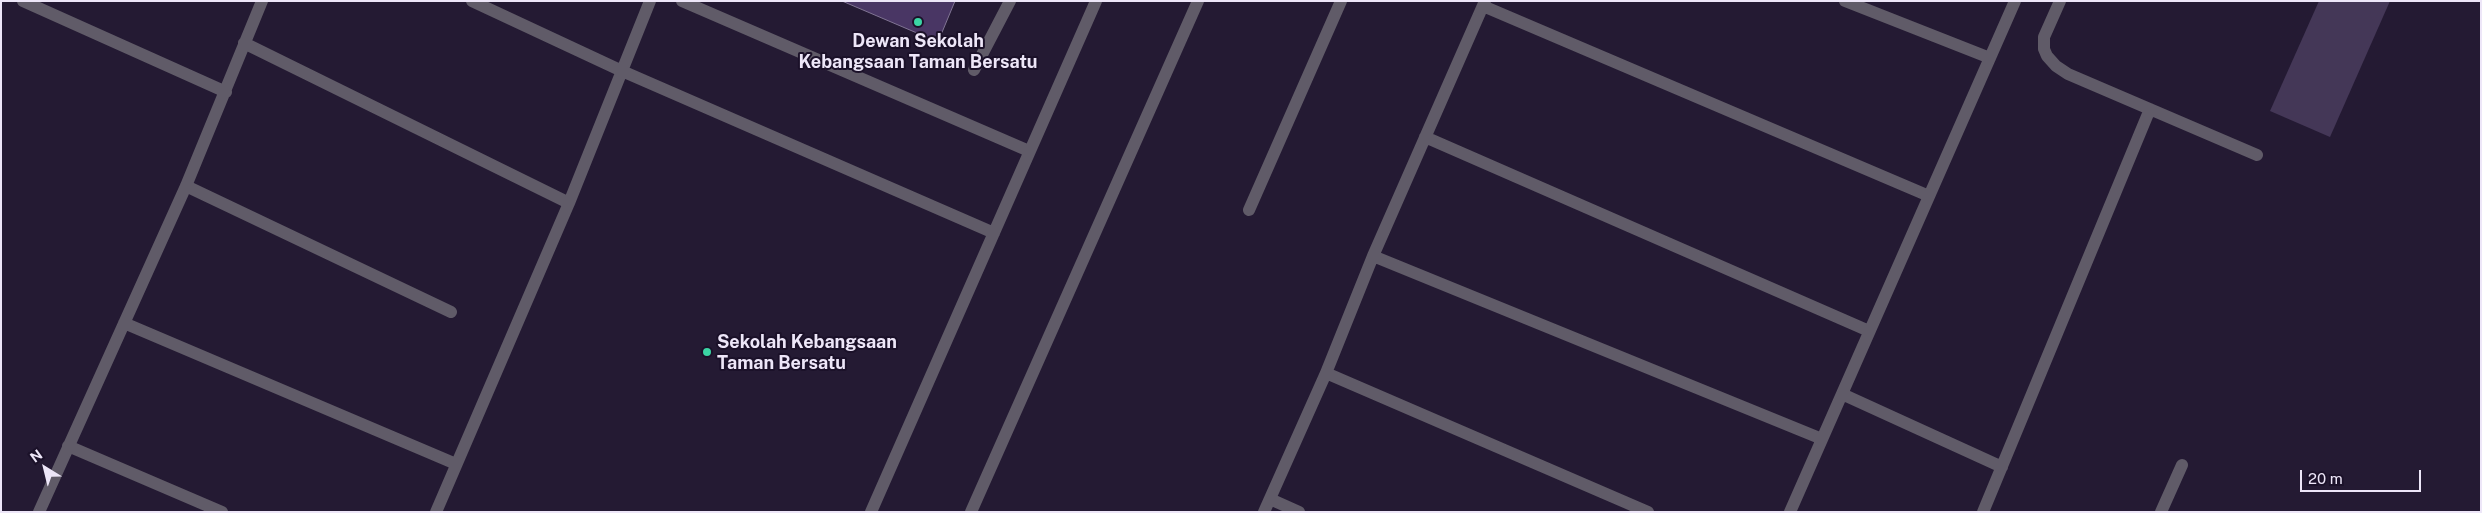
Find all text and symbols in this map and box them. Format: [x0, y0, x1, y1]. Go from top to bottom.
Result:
marker: Dewan Sekolah Kebangsaan Taman Bersatu [912, 16, 924, 28]
place label: Dewan Sekolah Kebangsaan Taman Bersatu [798, 30, 1038, 72]
place label: Sekolah Kebangsaan Taman Bersatu [717, 331, 897, 374]
marker: Sekolah Kebangsaan Taman Bersatu [701, 346, 713, 358]
north arrow [20, 443, 70, 493]
text: N [27, 446, 45, 466]
scale bar [2302, 460, 2423, 492]
text: 20 m [2308, 470, 2343, 487]

